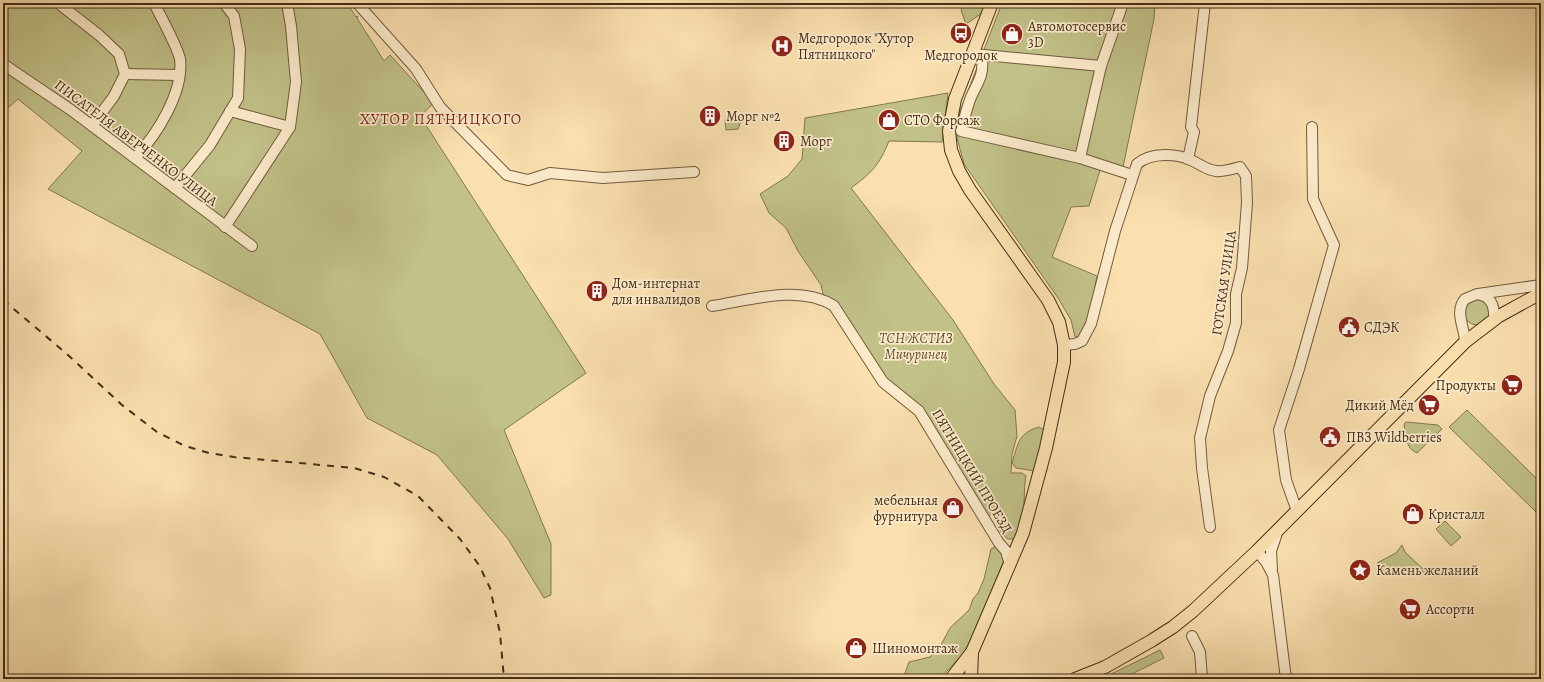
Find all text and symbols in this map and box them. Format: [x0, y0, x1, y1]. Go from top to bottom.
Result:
place label: Автомотосервис 3D [1027, 17, 1126, 52]
bus stop icon: Медгородок [948, 20, 974, 46]
shop icon: Автомотосервис 3D [999, 21, 1025, 47]
place label: Медгородок "Хутор Пятницкого" [798, 29, 914, 64]
hospital icon: Медгородок "Хутор Пятницкого" [769, 33, 795, 59]
place label: Медгородок [924, 46, 998, 65]
street label: ПИСАТЕЛЯ АВЕРЧЕНКО УЛИЦА [51, 75, 222, 211]
building icon: Морг №2 [697, 103, 723, 129]
place label: Морг №2 [726, 107, 781, 126]
shop icon: СТО Форсаж [876, 107, 902, 133]
district label: ХУТОР ПЯТНИЦКОГО [360, 109, 522, 129]
place label: СТО Форсаж [904, 111, 980, 130]
building icon: Морг [771, 128, 797, 154]
place label: Морг [800, 132, 832, 151]
street label: ГОТСКАЯ УЛИЦА [1207, 228, 1241, 337]
place label: Дом-интернат для инвалидов [611, 274, 701, 309]
building icon: Дом-интернат для инвалидов [584, 278, 610, 304]
public building icon: СДЭК [1336, 314, 1362, 340]
place label: СДЭК [1364, 318, 1399, 337]
park label: ТСН ЖСТИЗ Мичуринец [879, 329, 953, 364]
supermarket icon: Продукты [1499, 372, 1525, 398]
place label: Продукты [1436, 376, 1496, 395]
supermarket icon: Дикий Мёд [1416, 392, 1442, 418]
place label: Дикий Мёд [1346, 396, 1414, 415]
street label: ПЯТНИЦКИЙ ПРОЕЗД [927, 405, 1017, 537]
public building icon: ПВЗ Wildberries [1317, 424, 1343, 450]
place label: ПВЗ Wildberries [1346, 428, 1442, 447]
place label: мебельная фурнитура [873, 491, 939, 526]
shop icon: мебельная фурнитура [940, 495, 966, 521]
shop icon: Кристалл [1400, 501, 1426, 527]
place label: Кристалл [1428, 505, 1485, 524]
place icon: Камень желаний [1347, 557, 1373, 583]
place label: Камень желаний [1376, 561, 1479, 580]
supermarket icon: Ассорти [1397, 596, 1423, 622]
place label: Ассорти [1425, 600, 1475, 619]
shop icon: Шиномонтаж [843, 635, 869, 661]
place label: Шиномонтаж [872, 639, 958, 658]

